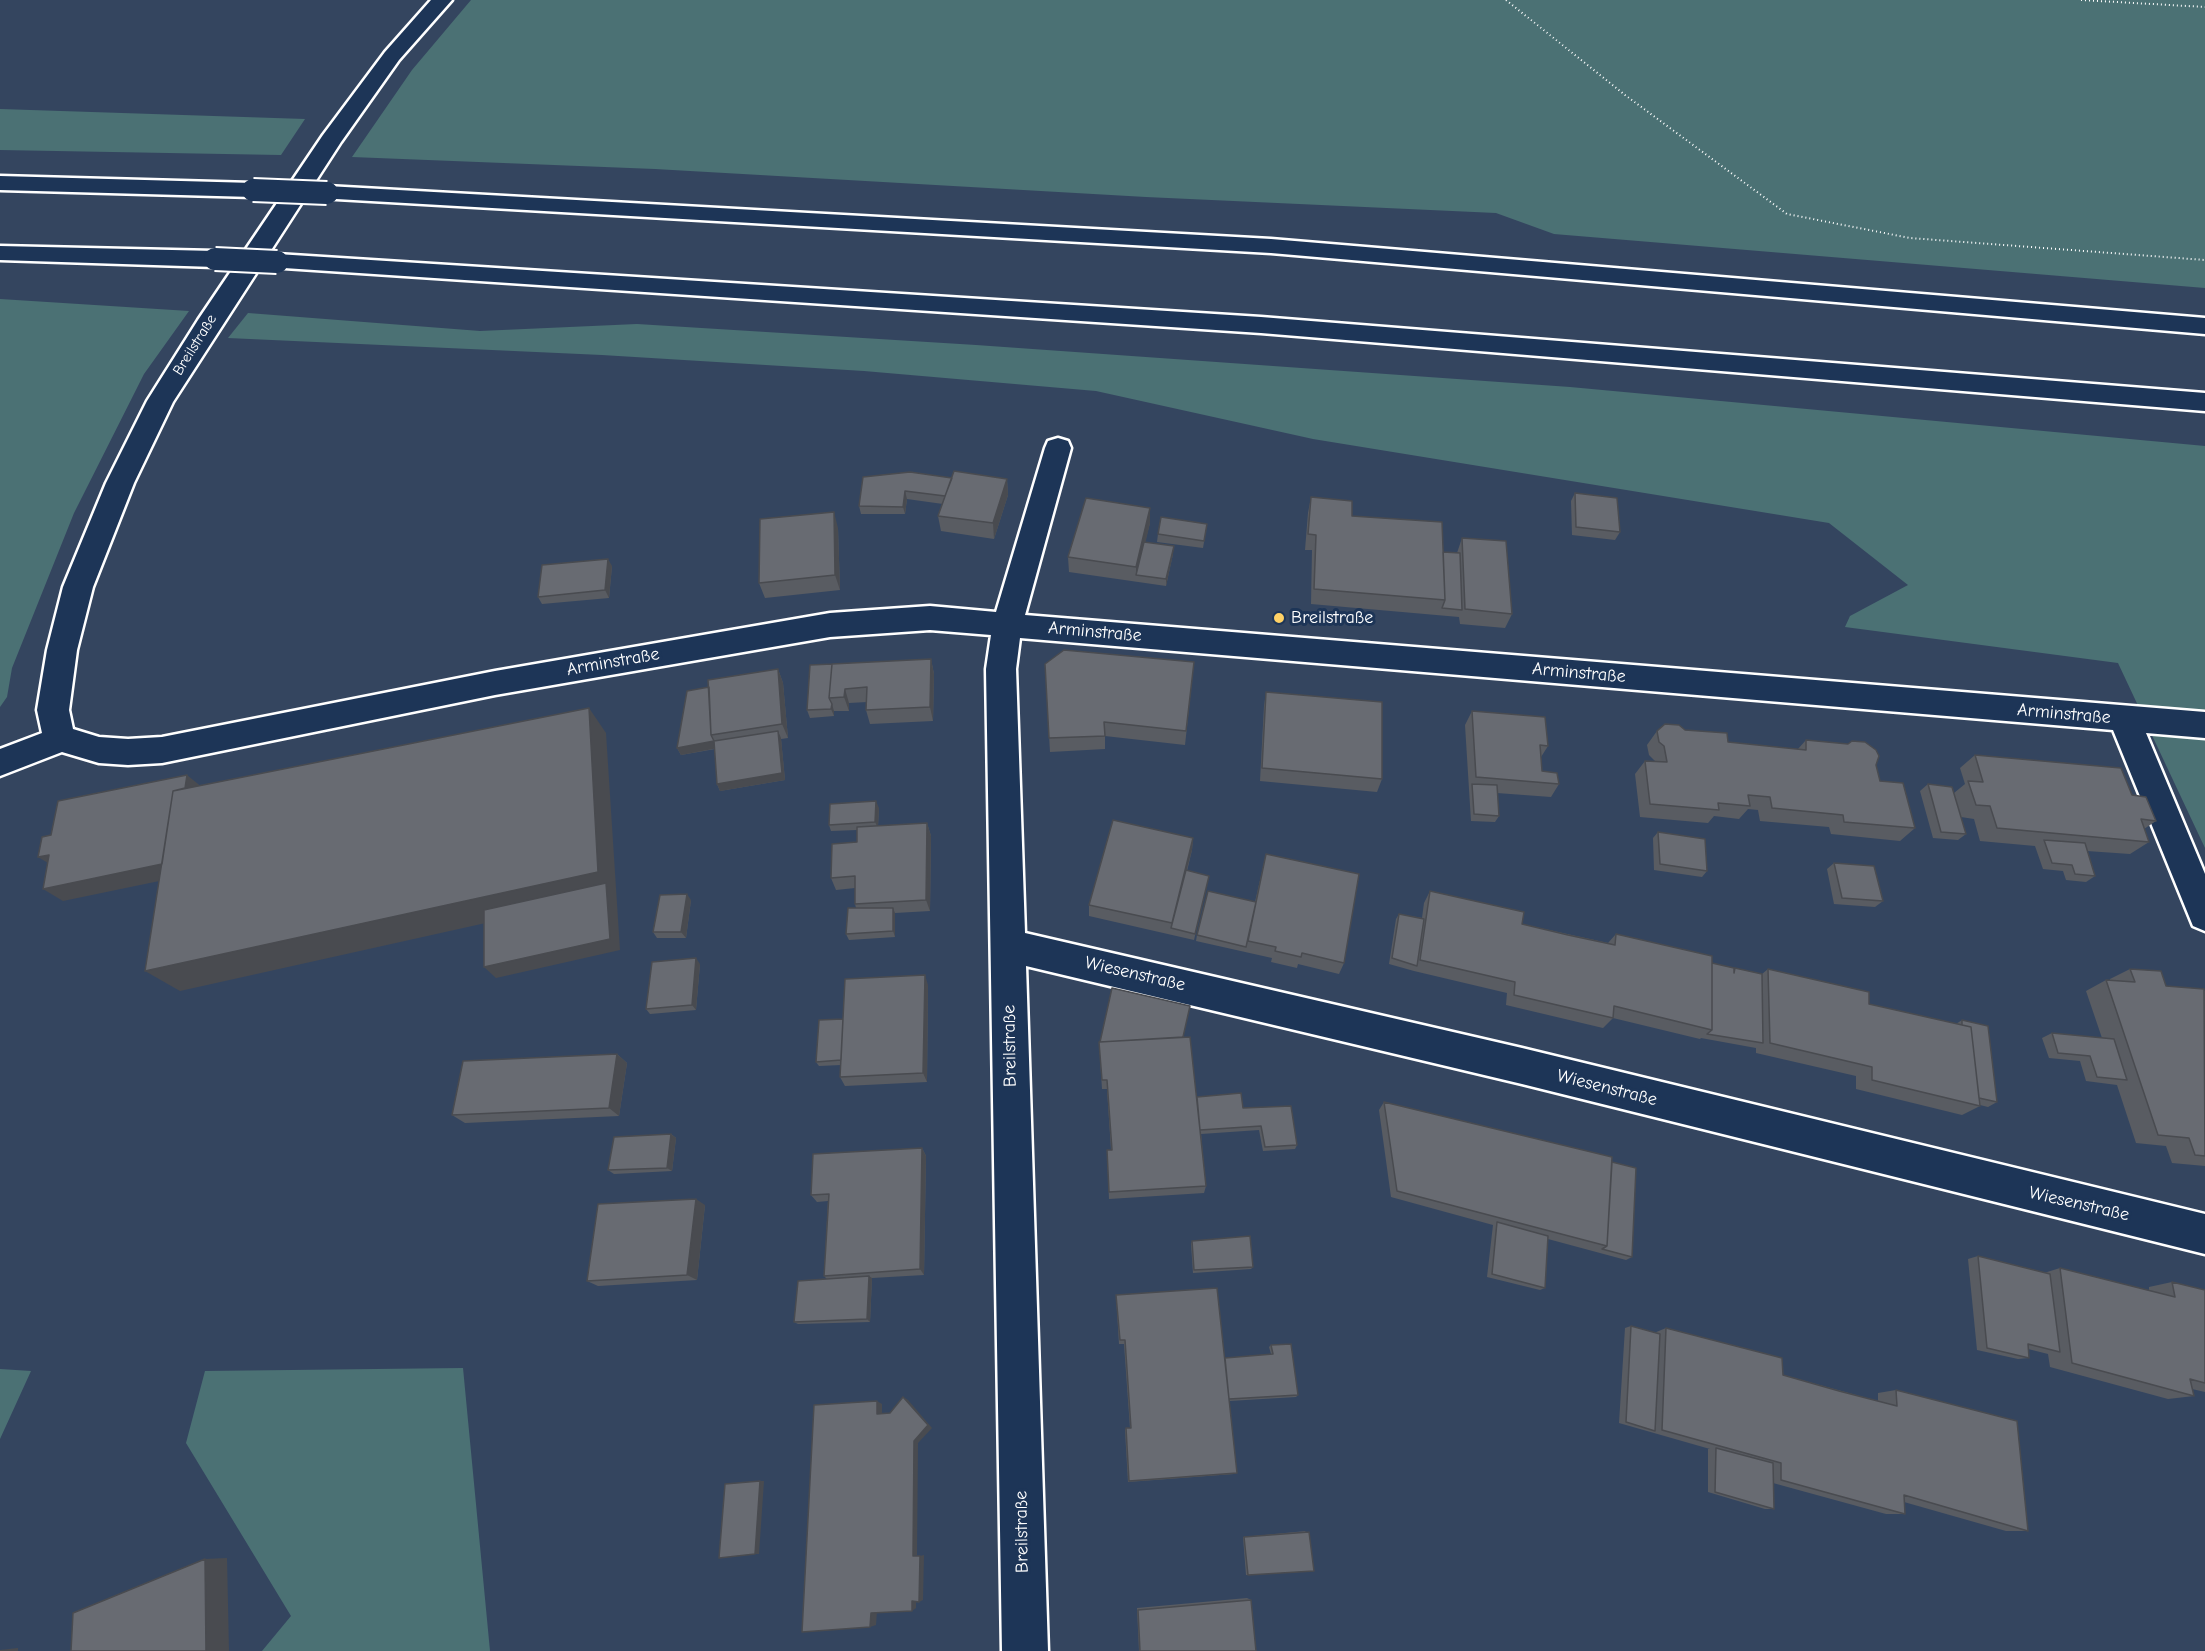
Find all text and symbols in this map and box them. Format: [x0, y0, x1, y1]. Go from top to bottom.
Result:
street label: Breilstraße [169, 311, 221, 379]
place label: Breilstraße [1291, 607, 1373, 629]
marker: Breilstraße [1272, 611, 1286, 625]
street label: Arminstraße [1047, 617, 1143, 647]
street label: Arminstraße [565, 643, 661, 681]
street label: Arminstraße [1531, 658, 1627, 688]
street label: Arminstraße [2016, 699, 2112, 729]
street label: Wiesenstraße [1083, 952, 1187, 996]
street label: Breilstraße [998, 1005, 1022, 1087]
street label: Wiesenstraße [1555, 1065, 1659, 1111]
street label: Wiesenstraße [2027, 1182, 2131, 1226]
street label: Breilstraße [1010, 1491, 1034, 1573]

